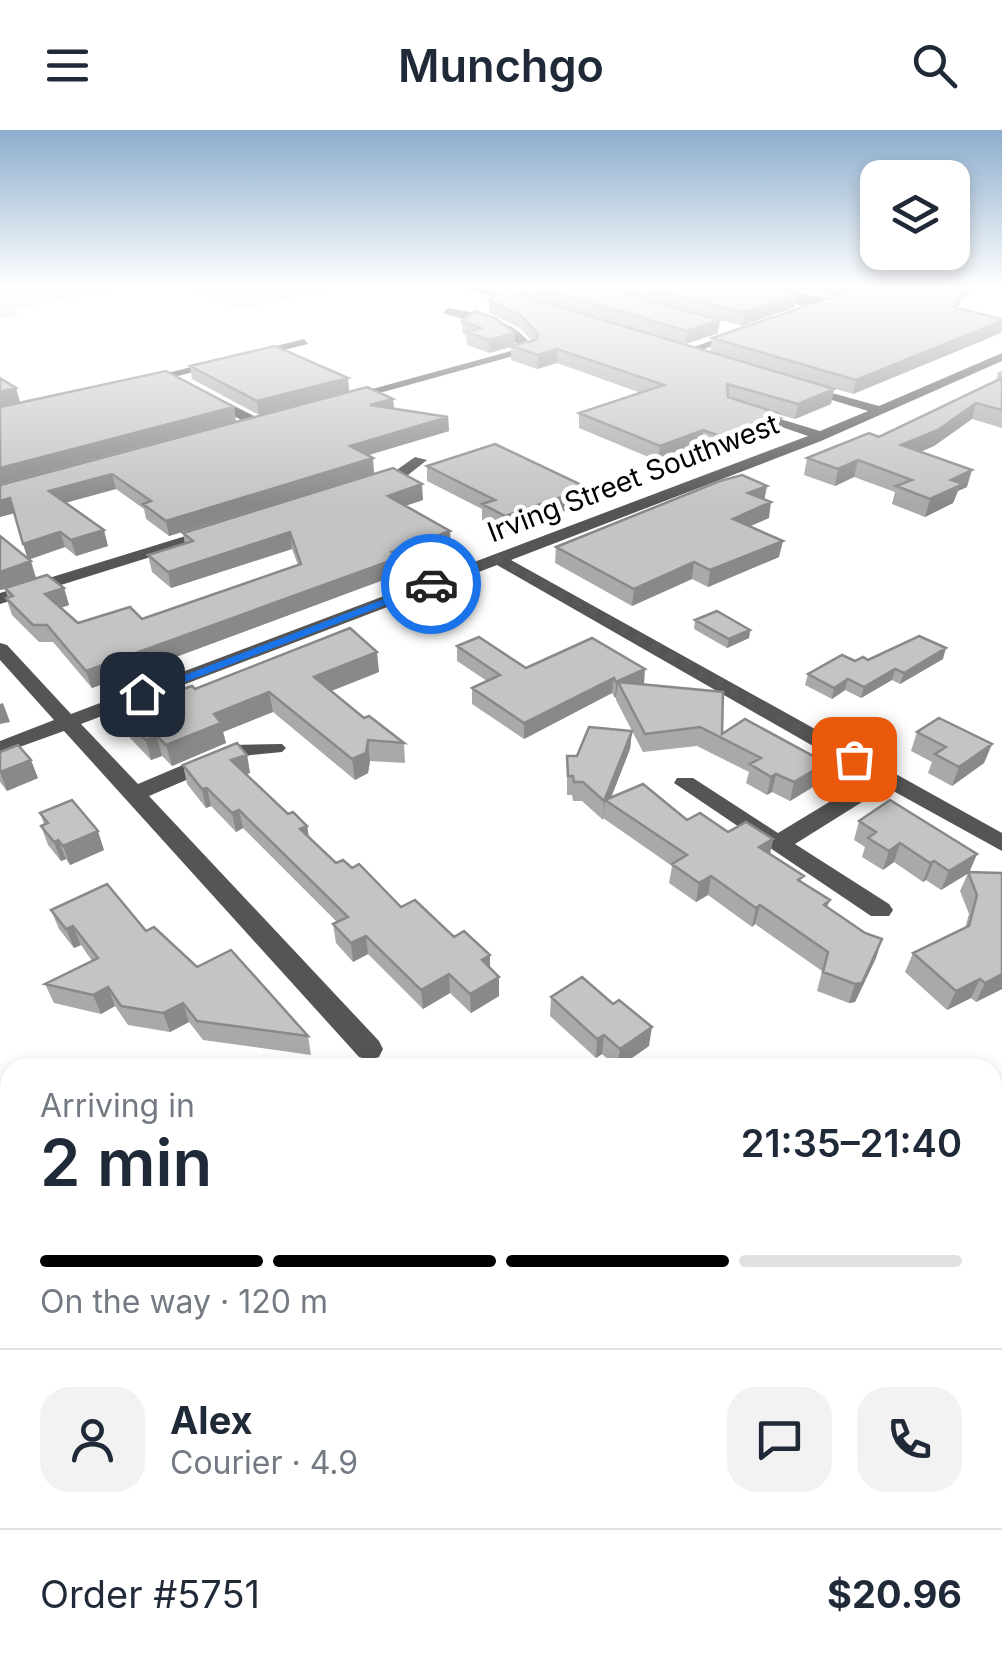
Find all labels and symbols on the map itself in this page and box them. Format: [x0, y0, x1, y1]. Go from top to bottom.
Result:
street label: Irving Street Southwest [483, 407, 783, 549]
courier [381, 534, 481, 634]
pin [100, 652, 185, 737]
pin [812, 717, 897, 802]

